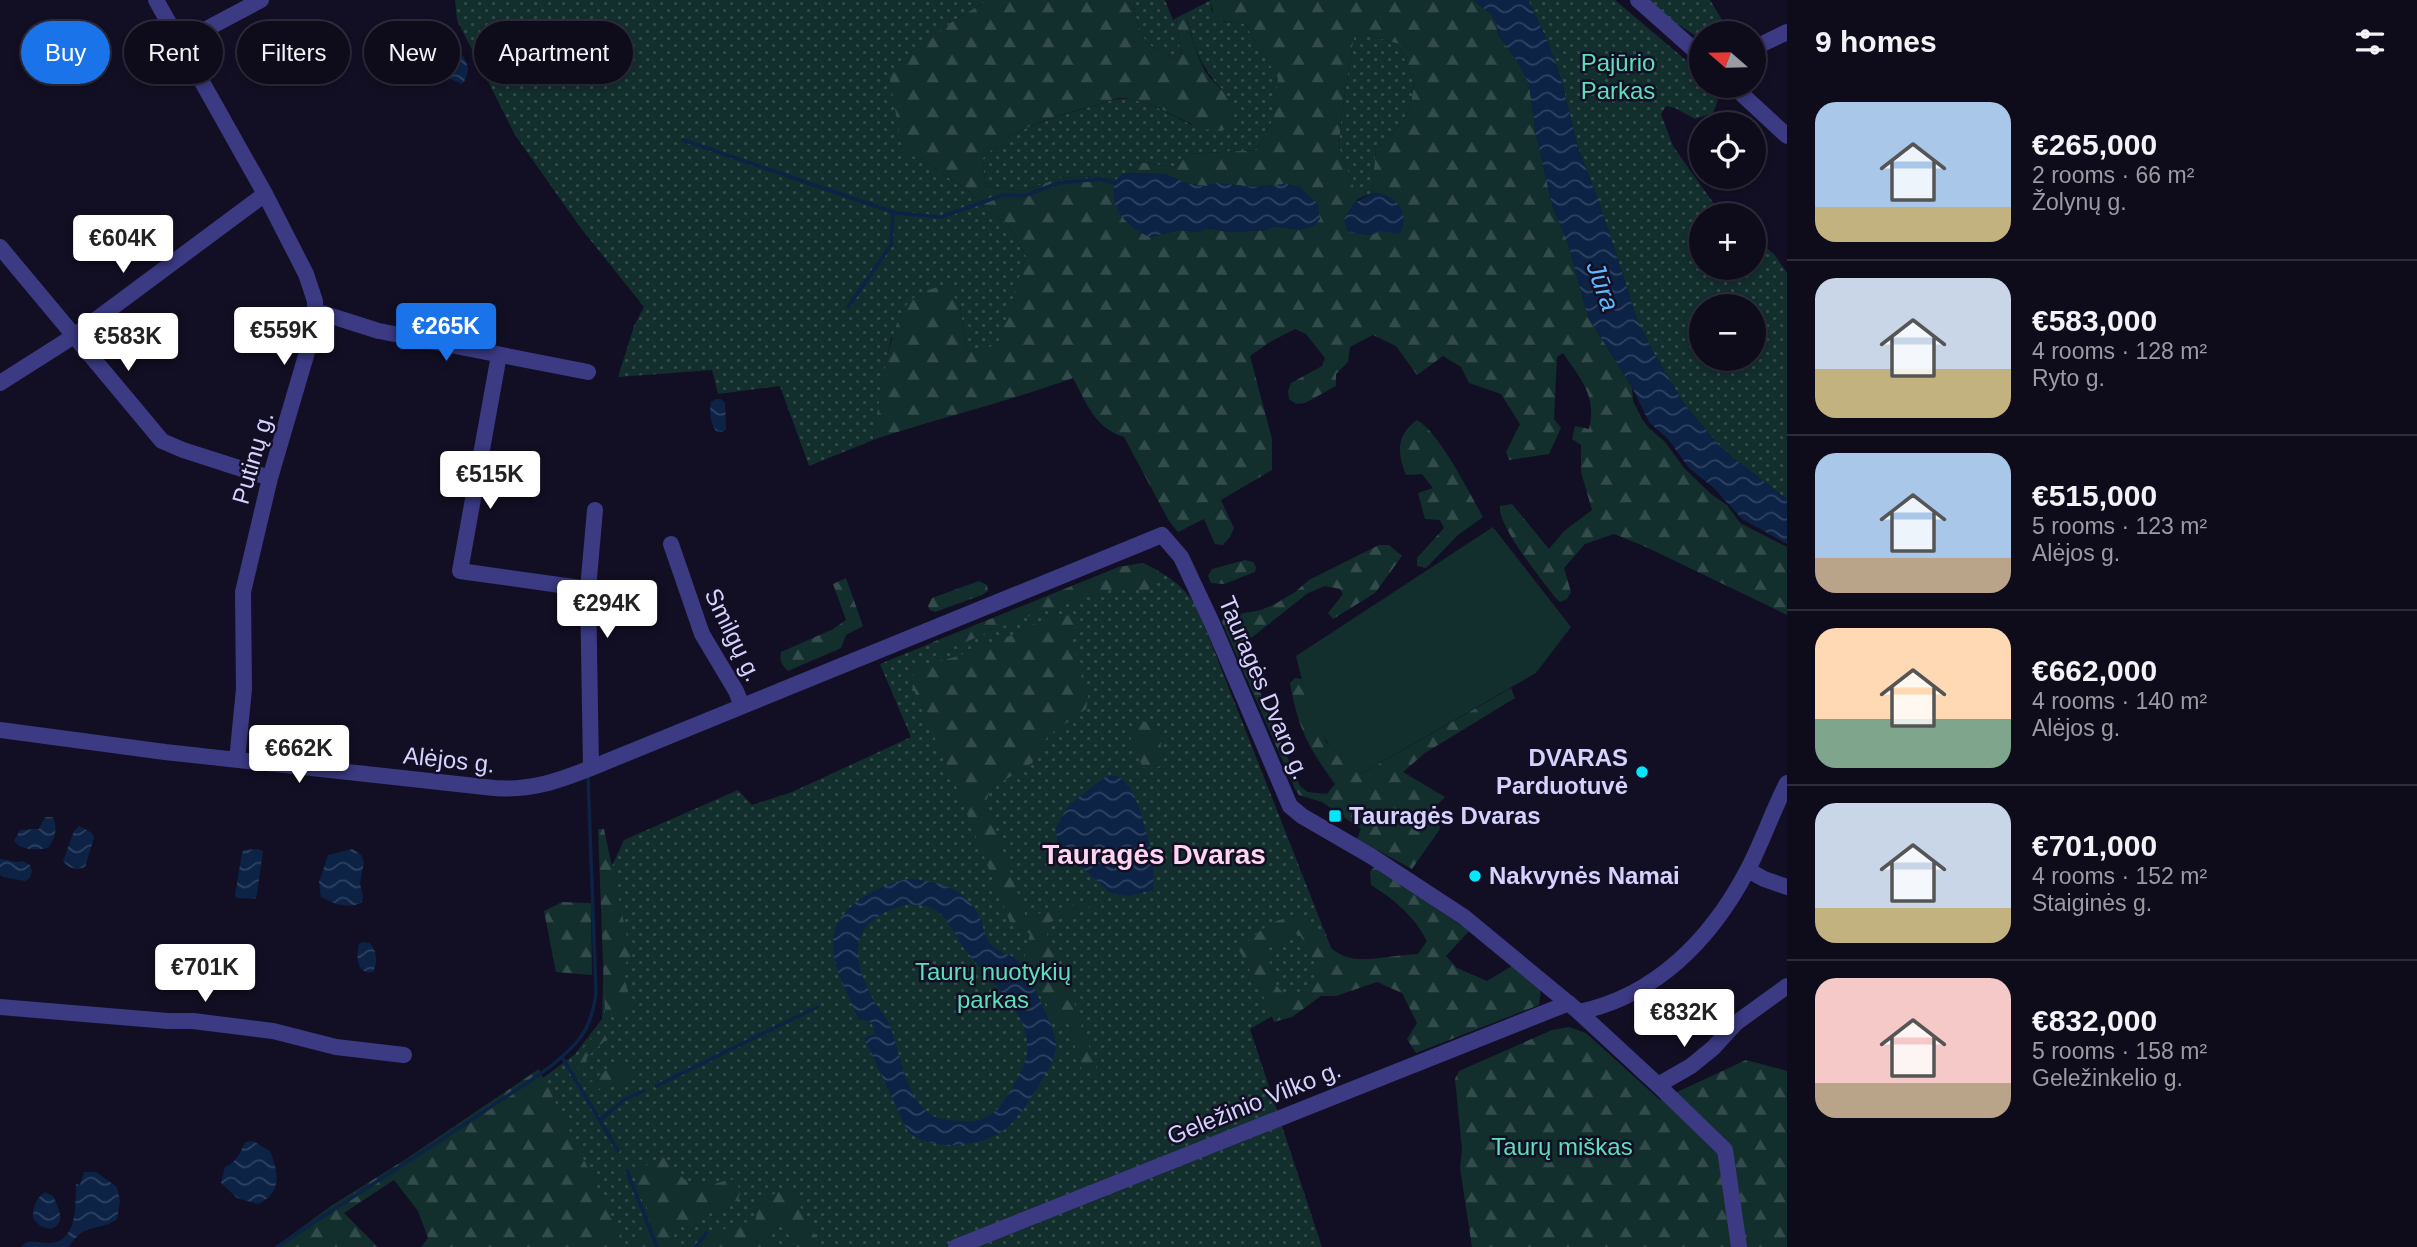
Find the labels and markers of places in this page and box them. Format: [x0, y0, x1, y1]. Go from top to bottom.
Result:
pin: €604K [74, 216, 172, 275]
pin: €265K [397, 304, 495, 363]
pin: €559K [235, 308, 333, 367]
pin: €583K [79, 314, 177, 373]
pin: €515K [441, 452, 539, 511]
pin: €294K [558, 580, 656, 640]
pin: €662K [250, 726, 348, 785]
place label: DVARAS Parduotuvė [1496, 744, 1628, 799]
marker: DVARAS Parduotuvė [1634, 764, 1650, 780]
place label: Tauragės Dvaras [1349, 802, 1541, 829]
marker: Tauragės Dvaras [1327, 808, 1343, 824]
place label: Nakvynės Namai [1489, 862, 1680, 889]
marker: Nakvynės Namai [1467, 868, 1483, 884]
pin: €701K [156, 944, 254, 1004]
pin: €832K [1635, 990, 1733, 1049]

